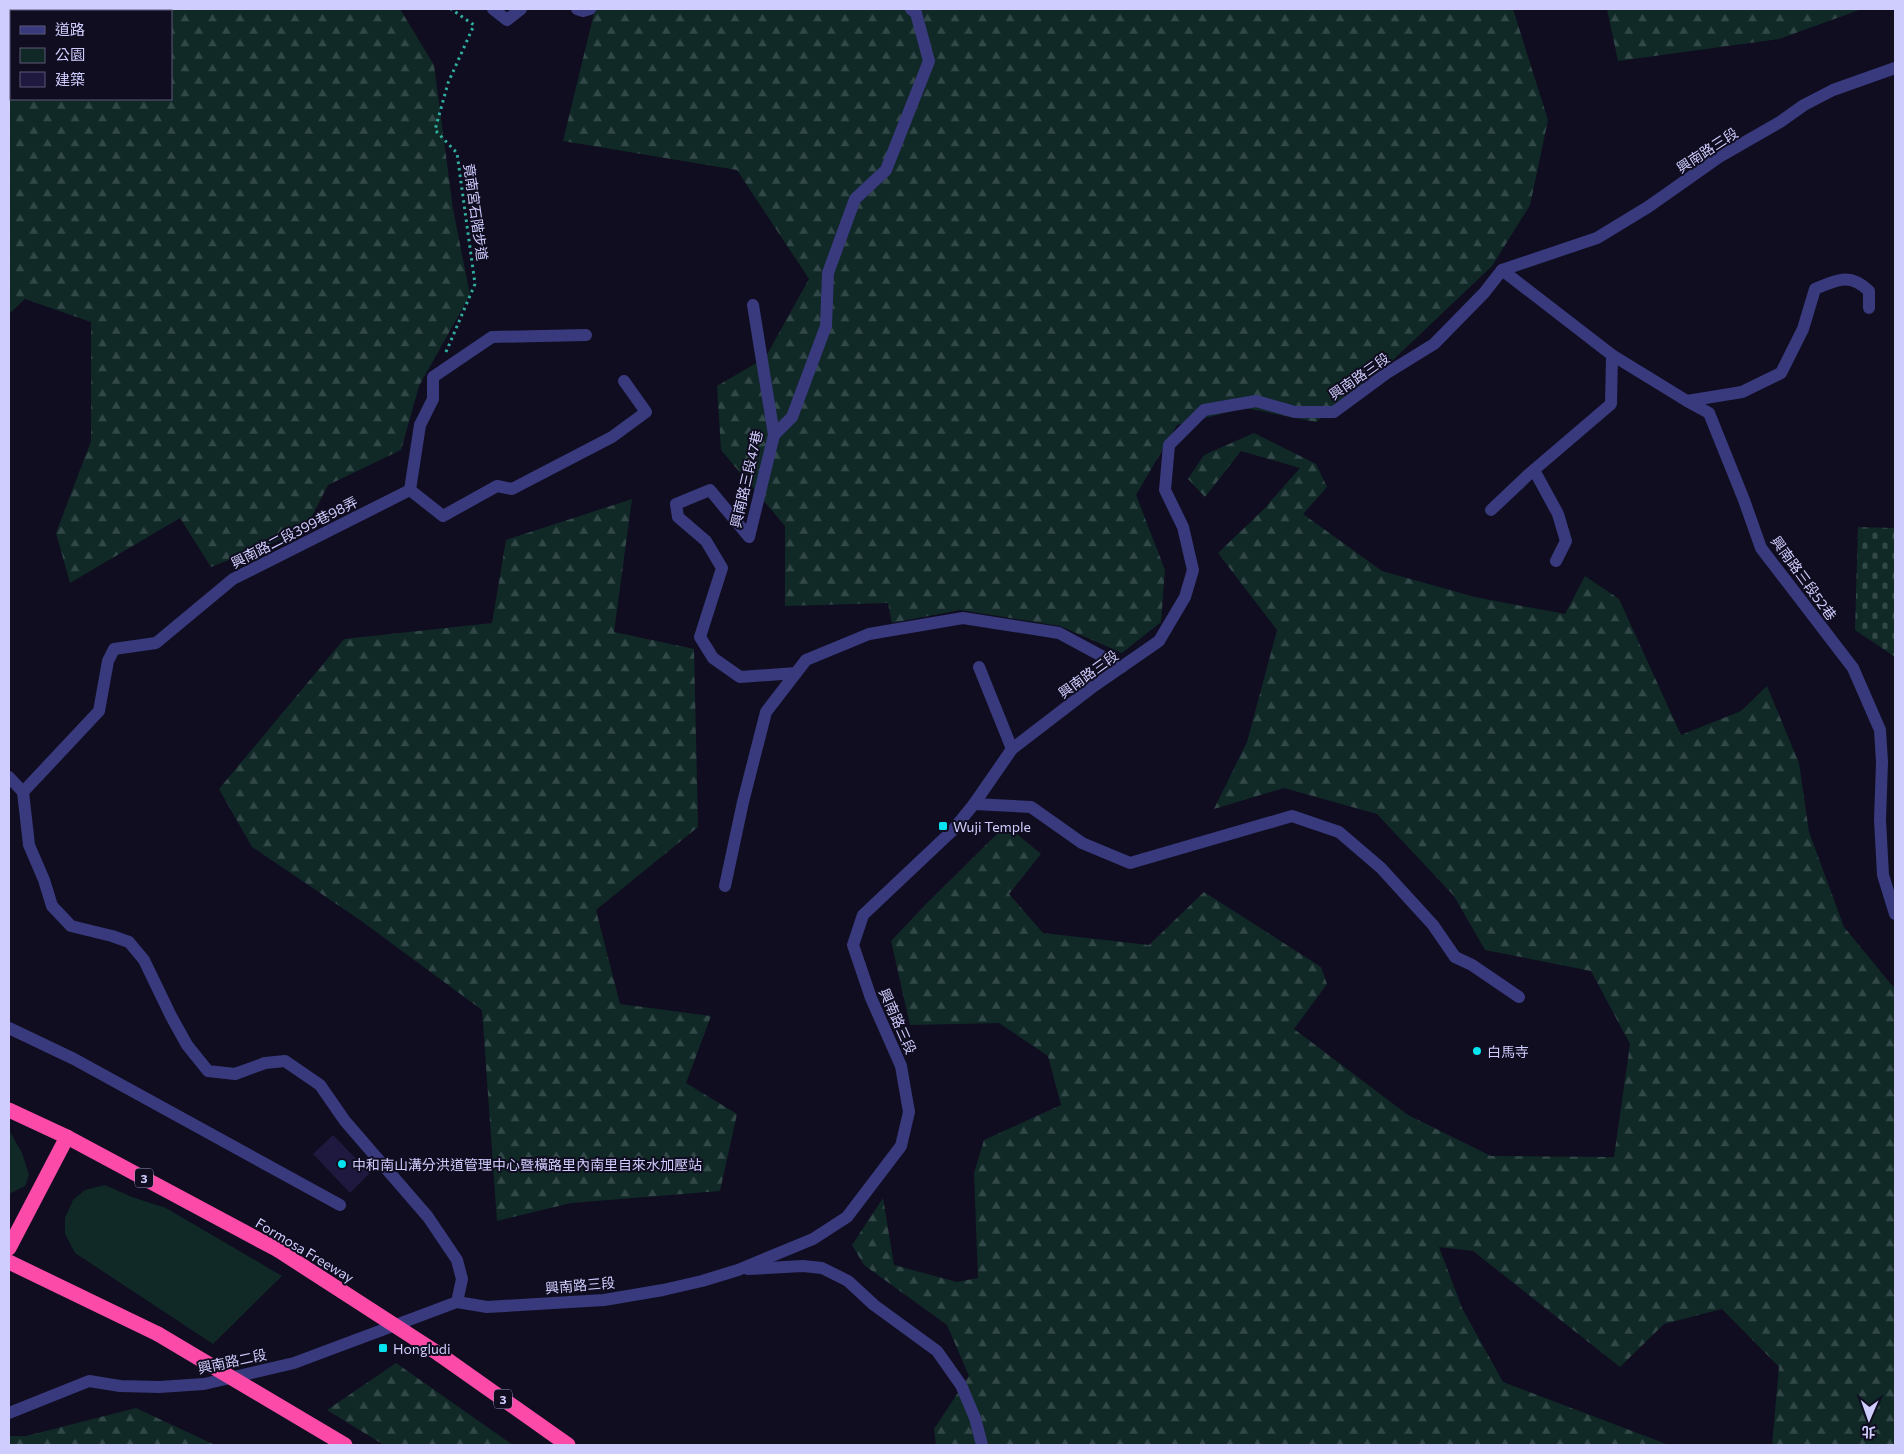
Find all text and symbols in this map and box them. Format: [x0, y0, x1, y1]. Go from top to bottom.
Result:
legend [10, 10, 172, 100]
text: 道路 [55, 20, 85, 38]
text: 公園 [55, 45, 85, 63]
text: 建築 [55, 70, 85, 88]
street label: 興南路三段 [1673, 124, 1741, 176]
street label: 竟南宮石階步道 [461, 162, 491, 262]
street label: 興南路三段 [1325, 349, 1393, 403]
street label: 興南路三段47巷 [727, 429, 765, 529]
street label: 興南路二段399巷98弄 [228, 493, 360, 571]
street label: 興南路三段52巷 [1768, 533, 1840, 623]
street label: 興南路三段 [1055, 647, 1121, 701]
place label: Wuji Temple [953, 818, 1031, 835]
marker: Wuji Temple [937, 820, 949, 832]
street label: 興南路三段 [876, 986, 920, 1056]
place label: 白馬寺 [1487, 1043, 1529, 1060]
marker: 白馬寺 [1471, 1045, 1483, 1057]
place label: 中和南山溝分洪道管理中心暨橫路里內南里自來水加壓站 [352, 1156, 702, 1173]
marker: 中和南山溝分洪道管理中心暨橫路里內南里自來水加壓站 [336, 1158, 348, 1170]
road number: 3 [135, 1168, 153, 1188]
street label: Formosa Freeway [253, 1214, 357, 1286]
street label: 興南路三段 [544, 1273, 616, 1297]
place label: Hongludi [393, 1340, 451, 1357]
marker: Hongludi [377, 1342, 389, 1354]
street label: 興南路二段 [196, 1345, 268, 1377]
road number: 3 [494, 1390, 512, 1408]
north arrow [1844, 1394, 1894, 1444]
text: 北 [1861, 1424, 1876, 1441]

